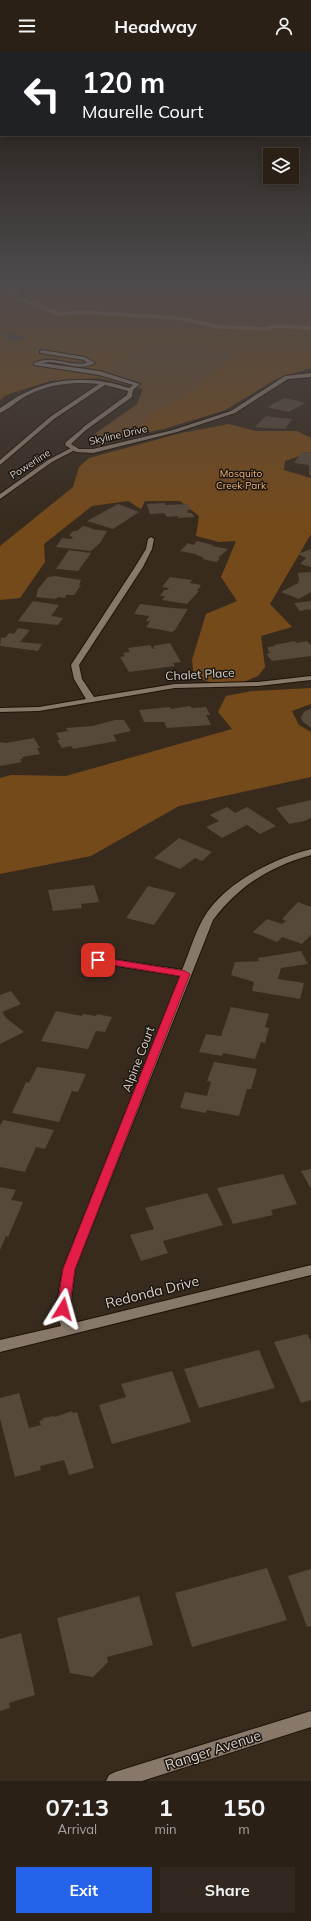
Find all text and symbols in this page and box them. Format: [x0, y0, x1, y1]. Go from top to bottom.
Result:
icon: menu [16, 15, 38, 37]
text: Headway [114, 15, 197, 38]
icon: person [273, 15, 295, 37]
text: 120 m [82, 65, 165, 100]
icon: left [16, 68, 68, 120]
text: Maurelle Court [82, 100, 204, 123]
map controls [263, 148, 299, 184]
button: layers [263, 148, 299, 184]
street label: Skyline Drive [88, 422, 148, 448]
street label: Powerline [7, 446, 53, 482]
park label: Mosquito Creek Park [216, 467, 267, 492]
street label: Chalet Place [165, 665, 235, 683]
pin [81, 943, 115, 977]
icon: arrive [87, 949, 109, 971]
street label: Alpine Court [119, 1024, 157, 1094]
street label: Redonda Drive [103, 1272, 201, 1312]
position arrow [42, 1288, 84, 1330]
street label: Ranger Avenue [163, 1726, 263, 1774]
text: 07:13 [46, 1792, 109, 1822]
text: 1 [158, 1792, 173, 1822]
text: 150 [222, 1792, 265, 1822]
text: Arrival [57, 1821, 97, 1837]
text: min [155, 1821, 177, 1837]
text: m [238, 1821, 250, 1837]
button: Exit [16, 1867, 152, 1913]
button: Share [160, 1867, 295, 1913]

